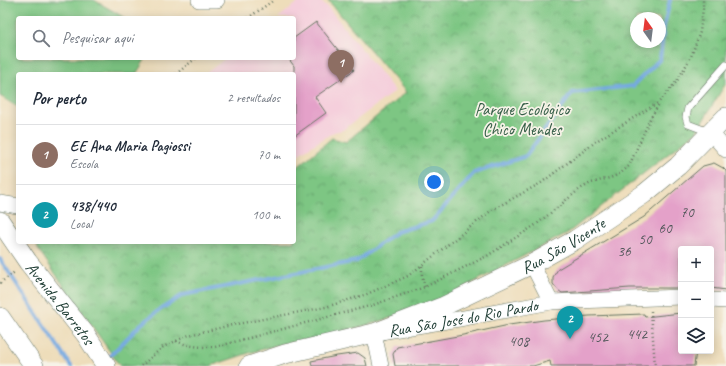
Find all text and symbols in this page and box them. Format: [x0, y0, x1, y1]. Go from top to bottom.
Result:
north arrow [630, 12, 666, 48]
search box [16, 16, 296, 60]
icon: search [30, 27, 52, 49]
text: Pesquisar aqui [62, 29, 133, 48]
pin: 1 [328, 50, 354, 83]
text: Por perto [32, 88, 86, 109]
text: 2 resultados [227, 90, 280, 106]
park label: Parque Ecológico Chico Mendes [475, 99, 571, 140]
text: EE Ana Maria Pagiossi [70, 137, 190, 156]
text: 1 [42, 147, 48, 163]
text: 70 m [258, 147, 280, 163]
text: Escola [70, 156, 98, 172]
your location [424, 172, 444, 192]
text: 438/440 [70, 197, 115, 216]
house number: 70 [680, 203, 695, 222]
text: 2 [42, 207, 48, 223]
text: 100 m [252, 207, 280, 223]
street label: Rua São Vicente [518, 212, 610, 278]
text: Local [70, 216, 92, 232]
house number: 60 [658, 219, 673, 238]
house number: 50 [638, 230, 653, 249]
house number: 36 [617, 242, 632, 261]
map controls [678, 246, 714, 354]
button: + [678, 246, 714, 282]
street label: Avenida Barretos [21, 257, 101, 350]
button: − [678, 282, 714, 318]
street label: Rua São José do Rio Pardo [387, 294, 541, 341]
pin: 2 [557, 306, 583, 339]
button: layers [678, 318, 714, 354]
house number: 442 [627, 325, 648, 344]
house number: 452 [588, 328, 609, 347]
house number: 408 [509, 332, 530, 351]

